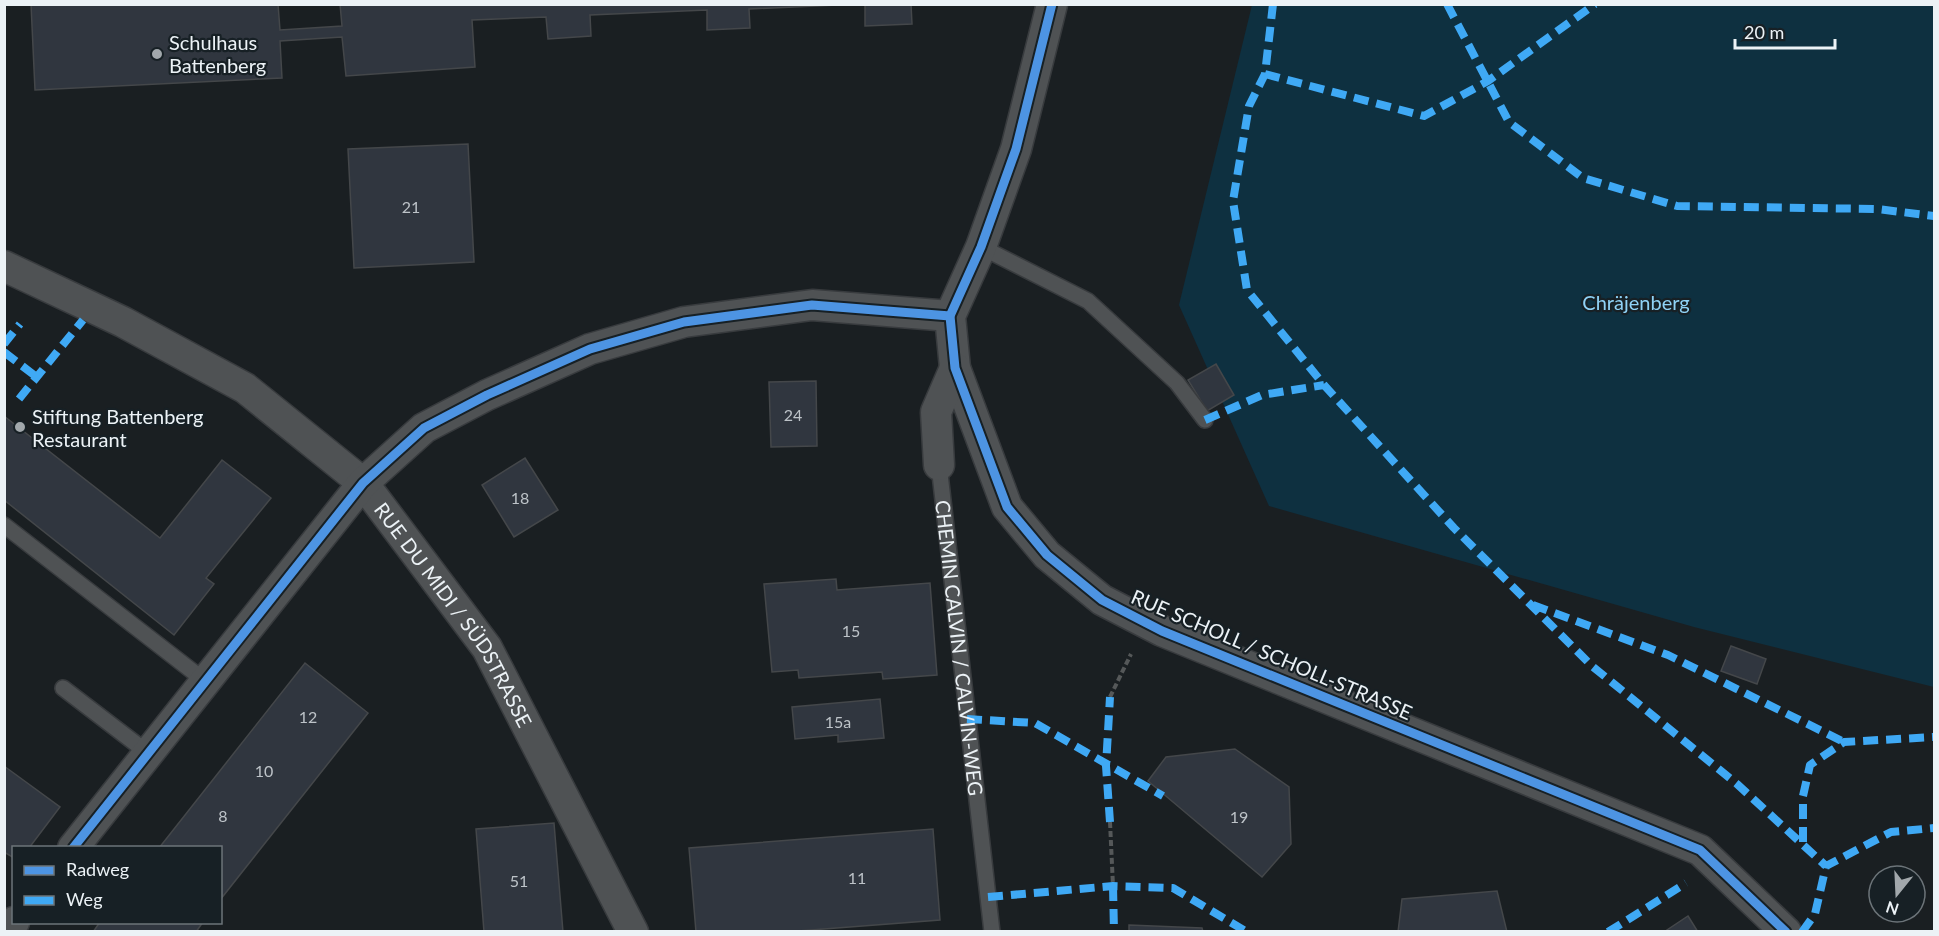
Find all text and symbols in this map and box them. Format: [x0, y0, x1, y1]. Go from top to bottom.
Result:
scale bar [1735, 12, 1836, 50]
text: 20 m [1744, 21, 1784, 43]
place label: Schulhaus Battenberg [169, 30, 266, 77]
marker: Schulhaus Battenberg [150, 47, 164, 61]
house number: 21 [402, 197, 420, 216]
park label: Chräjenberg [1582, 290, 1690, 314]
place label: Stiftung Battenberg Restaurant [32, 404, 203, 451]
house number: 24 [784, 405, 802, 424]
marker: Stiftung Battenberg Restaurant [13, 420, 27, 434]
house number: 18 [511, 488, 529, 507]
street label: RUE DU MIDI / SÜDSTRASSE [370, 498, 537, 731]
street label: CHEMIN CALVIN / CALVIN-WEG [931, 499, 988, 797]
street label: RUE SCHOLL / SCHOLL-STRASSE [1128, 584, 1416, 724]
house number: 15 [842, 621, 860, 640]
house number: 12 [299, 707, 317, 726]
house number: 15a [825, 712, 851, 731]
house number: 10 [255, 761, 273, 780]
house number: 8 [218, 806, 228, 825]
house number: 19 [1230, 807, 1248, 826]
legend [12, 846, 222, 924]
text: Radweg [66, 858, 129, 880]
north arrow [1867, 864, 1927, 924]
house number: 11 [848, 868, 866, 887]
house number: 51 [510, 871, 528, 890]
text: Weg [66, 888, 103, 910]
text: N [1883, 898, 1901, 920]

